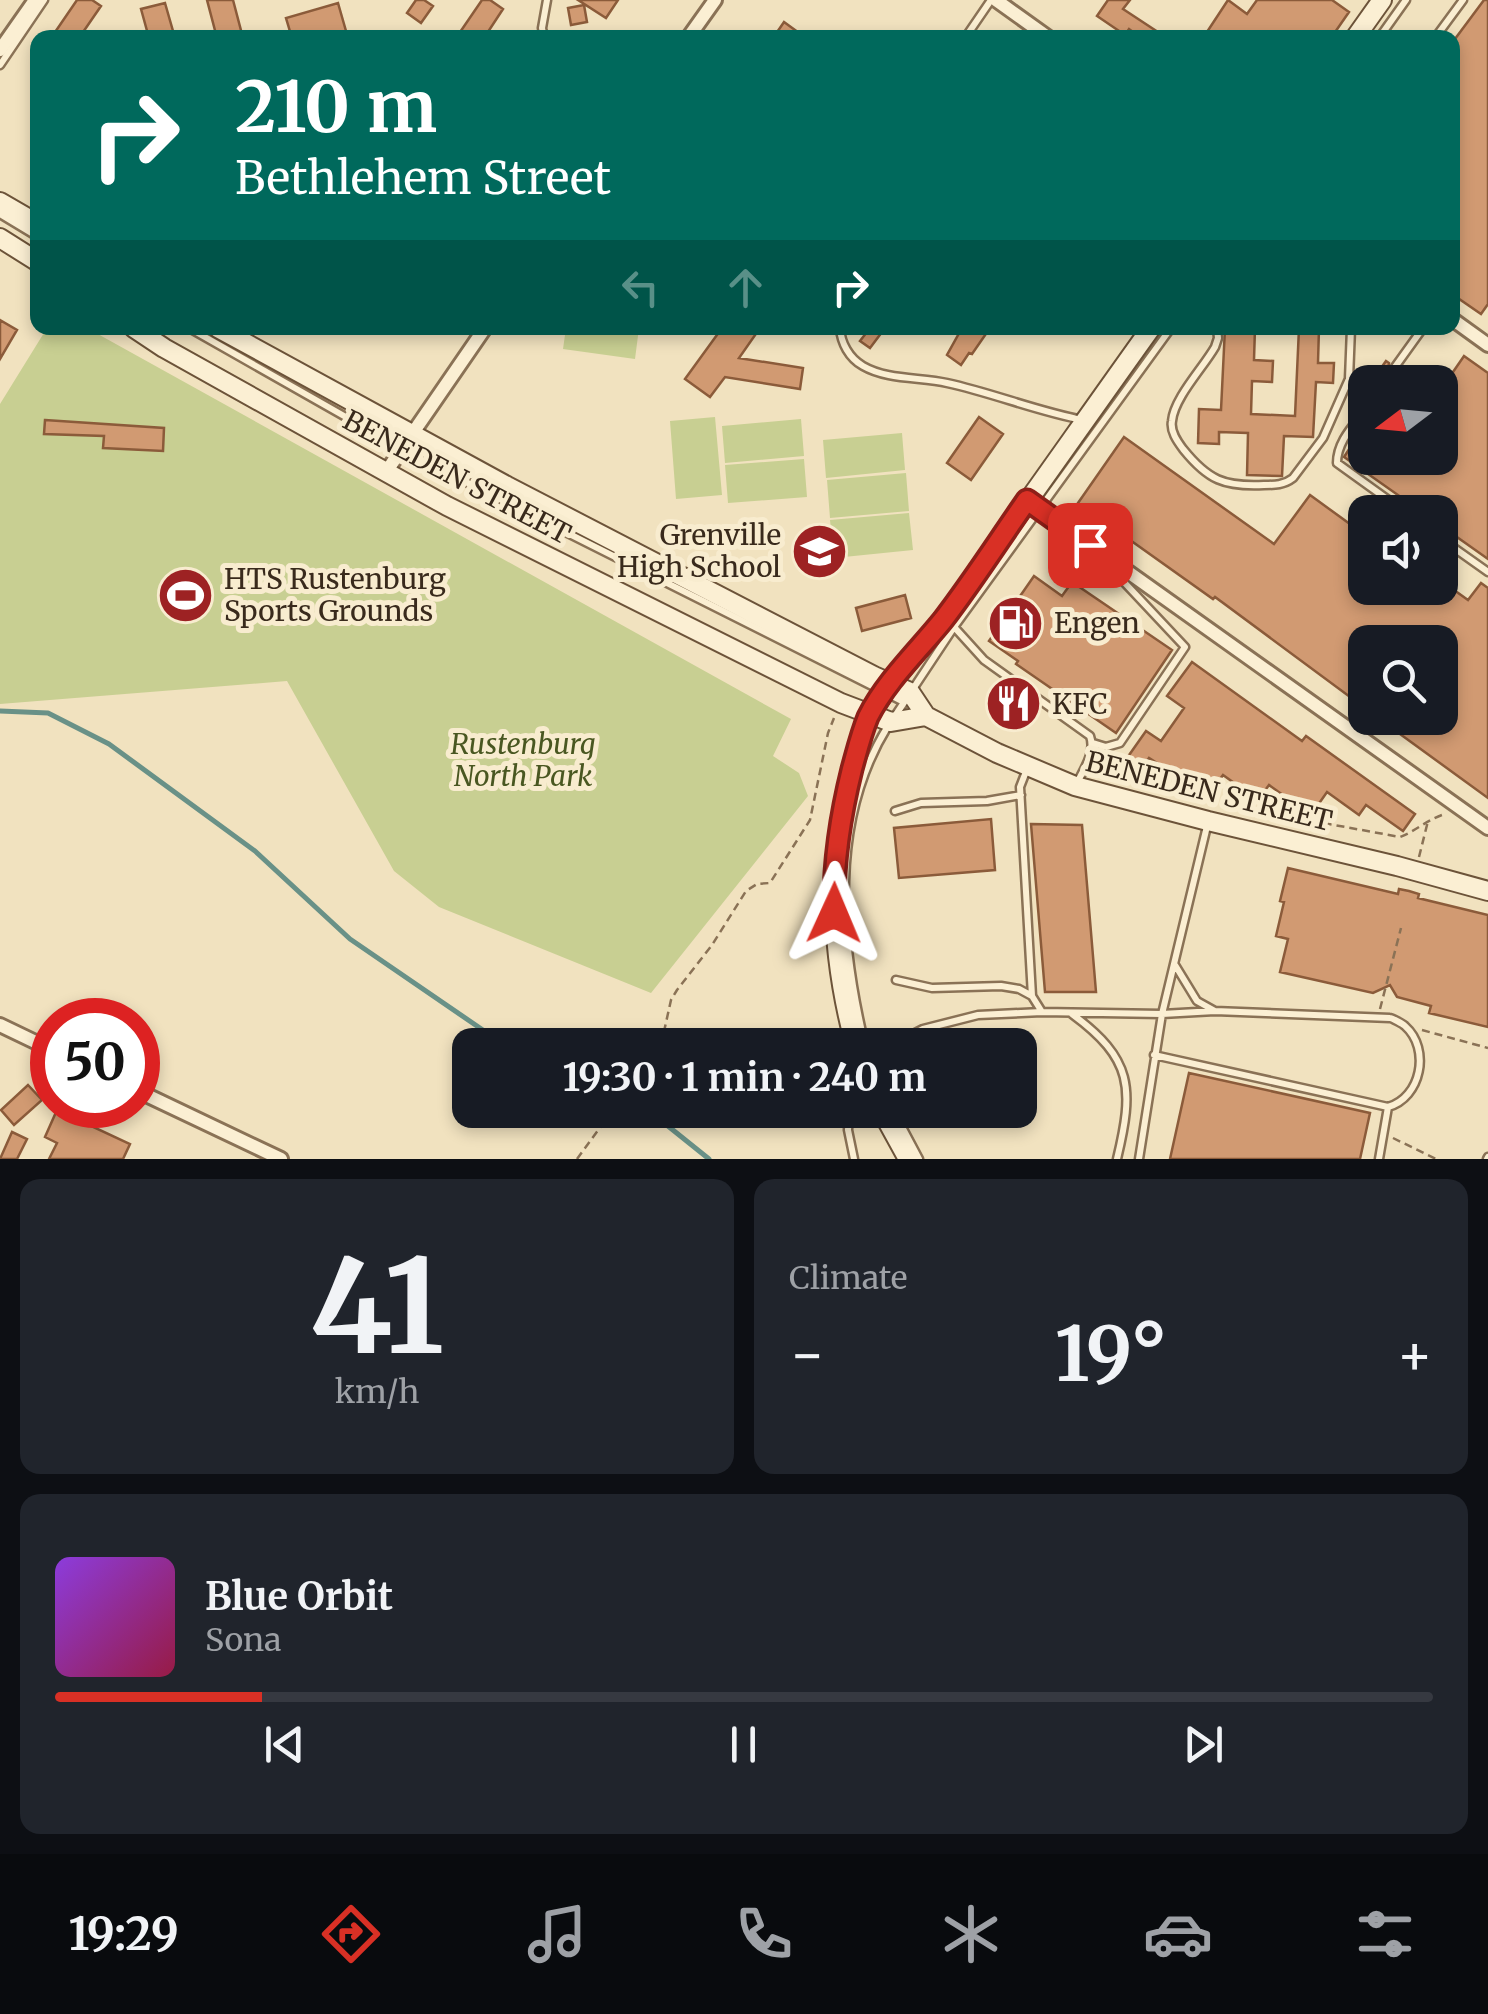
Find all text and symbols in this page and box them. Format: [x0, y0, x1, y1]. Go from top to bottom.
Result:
text: 210 m [235, 63, 437, 151]
icon: right [70, 70, 200, 200]
text: Bethlehem Street [235, 150, 611, 206]
icon: left [613, 260, 668, 315]
icon: ahead [718, 260, 773, 315]
icon: right [823, 260, 878, 315]
north arrow [1348, 365, 1458, 475]
map controls [1348, 365, 1458, 735]
street label: BENEDEN STREET [337, 402, 577, 552]
button: sound [1348, 495, 1458, 605]
pin [1048, 503, 1133, 588]
place label: Grenville High School [617, 517, 781, 585]
icon: arrive [1063, 518, 1118, 573]
school or university icon: Grenville High School [790, 521, 850, 581]
place label: HTS Rustenburg Sports Grounds [224, 561, 446, 629]
sports icon: HTS Rustenburg Sports Grounds [155, 565, 215, 625]
fuel station icon: Engen [985, 593, 1045, 653]
place label: Engen [1054, 605, 1140, 641]
button: search [1348, 625, 1458, 735]
restaurant icon: KFC [983, 674, 1043, 734]
place label: KFC [1052, 686, 1108, 722]
park label: Rustenburg North Park [451, 726, 595, 794]
street label: BENEDEN STREET [1082, 743, 1336, 839]
position arrow [782, 861, 886, 965]
speed limit sign: 50 [30, 998, 160, 1128]
text: 19:30 · 1 min · 240 m [562, 1054, 927, 1101]
text: 41 [310, 1225, 444, 1388]
text: Climate [789, 1258, 907, 1298]
text: 19° [1055, 1307, 1167, 1401]
text: − [789, 1320, 826, 1389]
text: + [1396, 1320, 1433, 1389]
text: km/h [335, 1372, 419, 1412]
text: Blue Orbit [205, 1573, 393, 1620]
text: Sona [205, 1620, 281, 1660]
icon: previous [257, 1717, 312, 1772]
icon: pause [716, 1717, 771, 1772]
icon: next [1176, 1717, 1231, 1772]
icon: directions [316, 1899, 386, 1969]
icon: music [522, 1899, 592, 1969]
icon: phone [729, 1899, 799, 1969]
icon: climate [936, 1899, 1006, 1969]
icon: car [1143, 1899, 1213, 1969]
icon: filters [1350, 1899, 1420, 1969]
text: 19:29 [68, 1906, 179, 1962]

